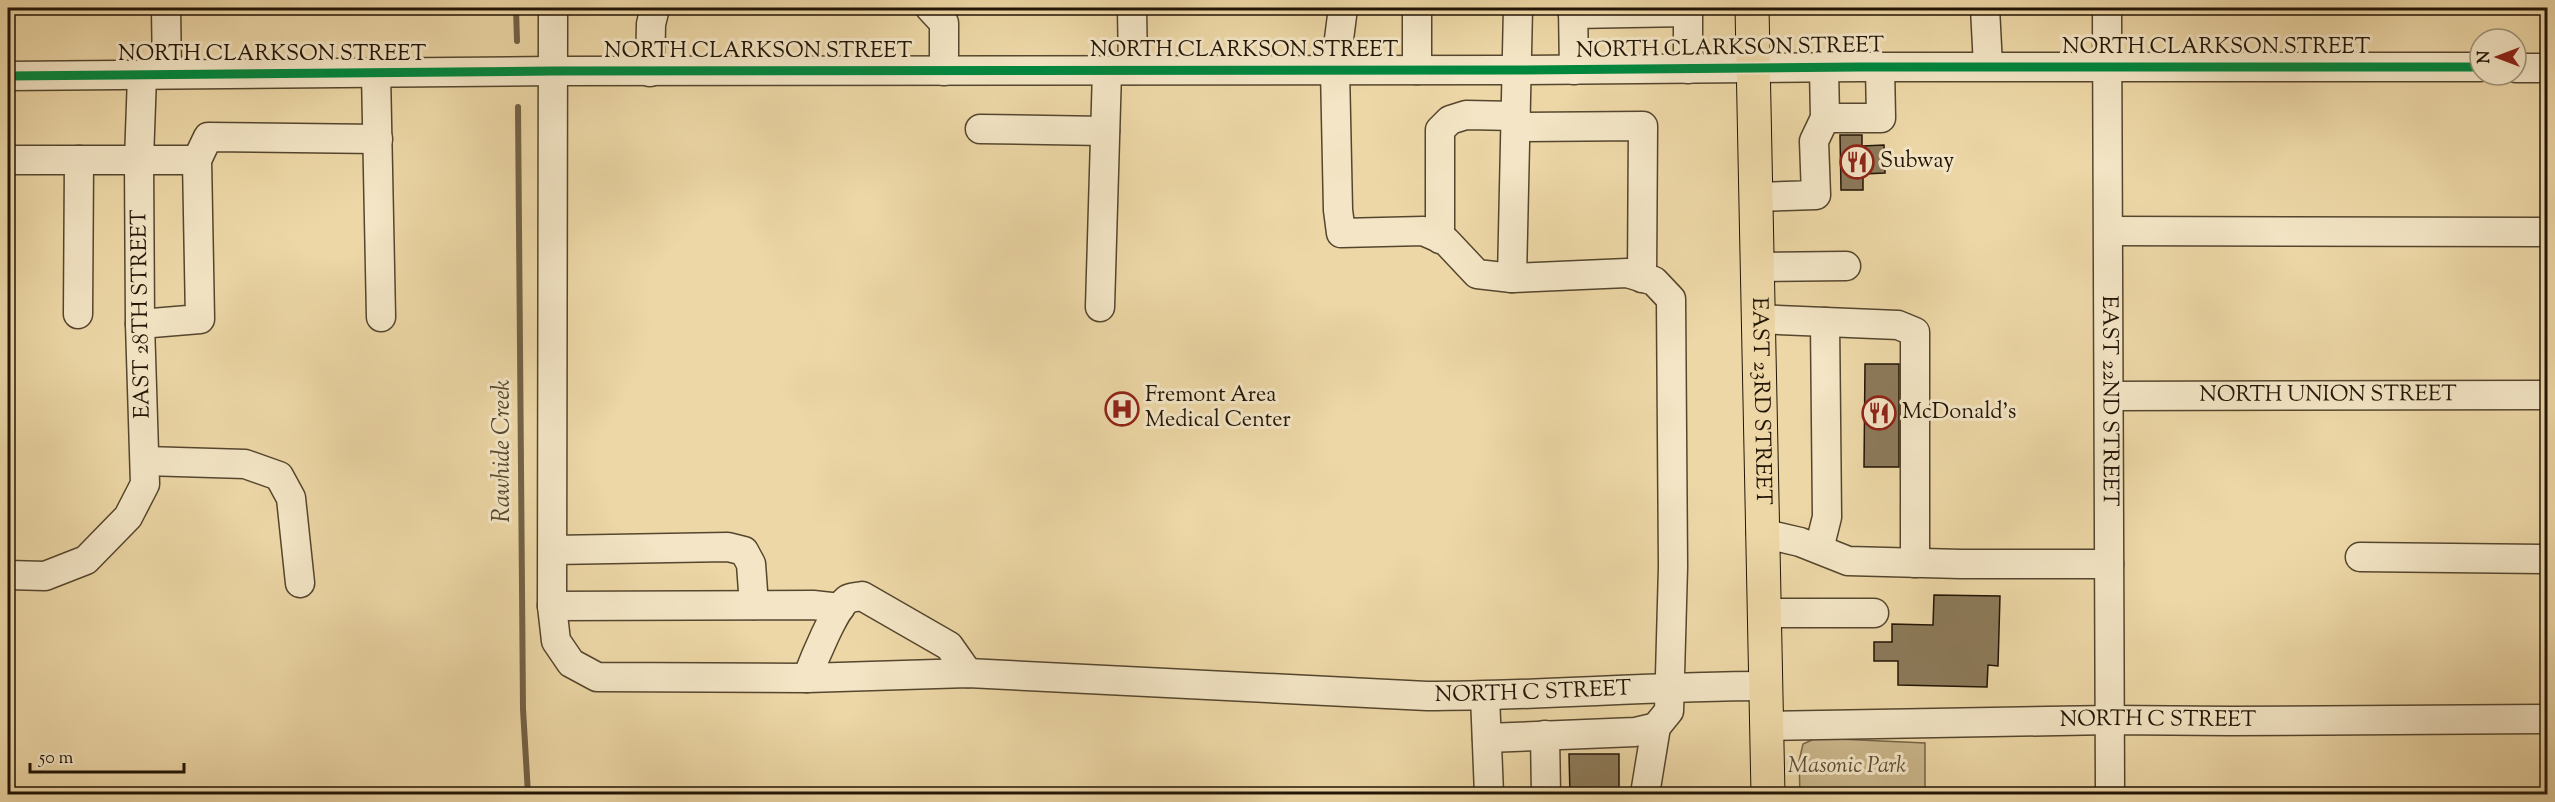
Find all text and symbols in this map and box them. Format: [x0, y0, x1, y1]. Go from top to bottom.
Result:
north arrow [2468, 27, 2528, 87]
street label: NORTH CLARKSON STREET [1576, 30, 1885, 68]
street label: NORTH CLARKSON STREET [2062, 32, 2371, 64]
street label: NORTH CLARKSON STREET [1090, 35, 1399, 67]
street label: NORTH CLARKSON STREET [604, 36, 913, 68]
street label: NORTH CLARKSON STREET [118, 39, 427, 71]
text: N [2474, 50, 2497, 63]
restaurant icon: Subway [1839, 144, 1875, 180]
place label: Subway [1880, 146, 1954, 178]
street label: EAST 28TH STREET [124, 209, 160, 419]
street label: EAST 22ND STREET [2092, 296, 2125, 507]
street label: EAST 23RD STREET [1742, 297, 1778, 506]
water label: Rawhide Creek [486, 379, 520, 522]
street label: NORTH UNION STREET [2199, 379, 2457, 412]
place label: Fremont Area Medical Center [1145, 380, 1291, 437]
hospital icon: Fremont Area Medical Center [1104, 391, 1140, 427]
restaurant icon: McDonald's [1861, 395, 1897, 431]
place label: McDonald's [1902, 397, 2016, 429]
street label: NORTH C STREET [1434, 673, 1632, 712]
street label: NORTH C STREET [2059, 704, 2257, 737]
scale bar [30, 736, 184, 774]
text: 50 m [38, 746, 74, 772]
park label: Masonic Park [1788, 751, 1906, 783]

